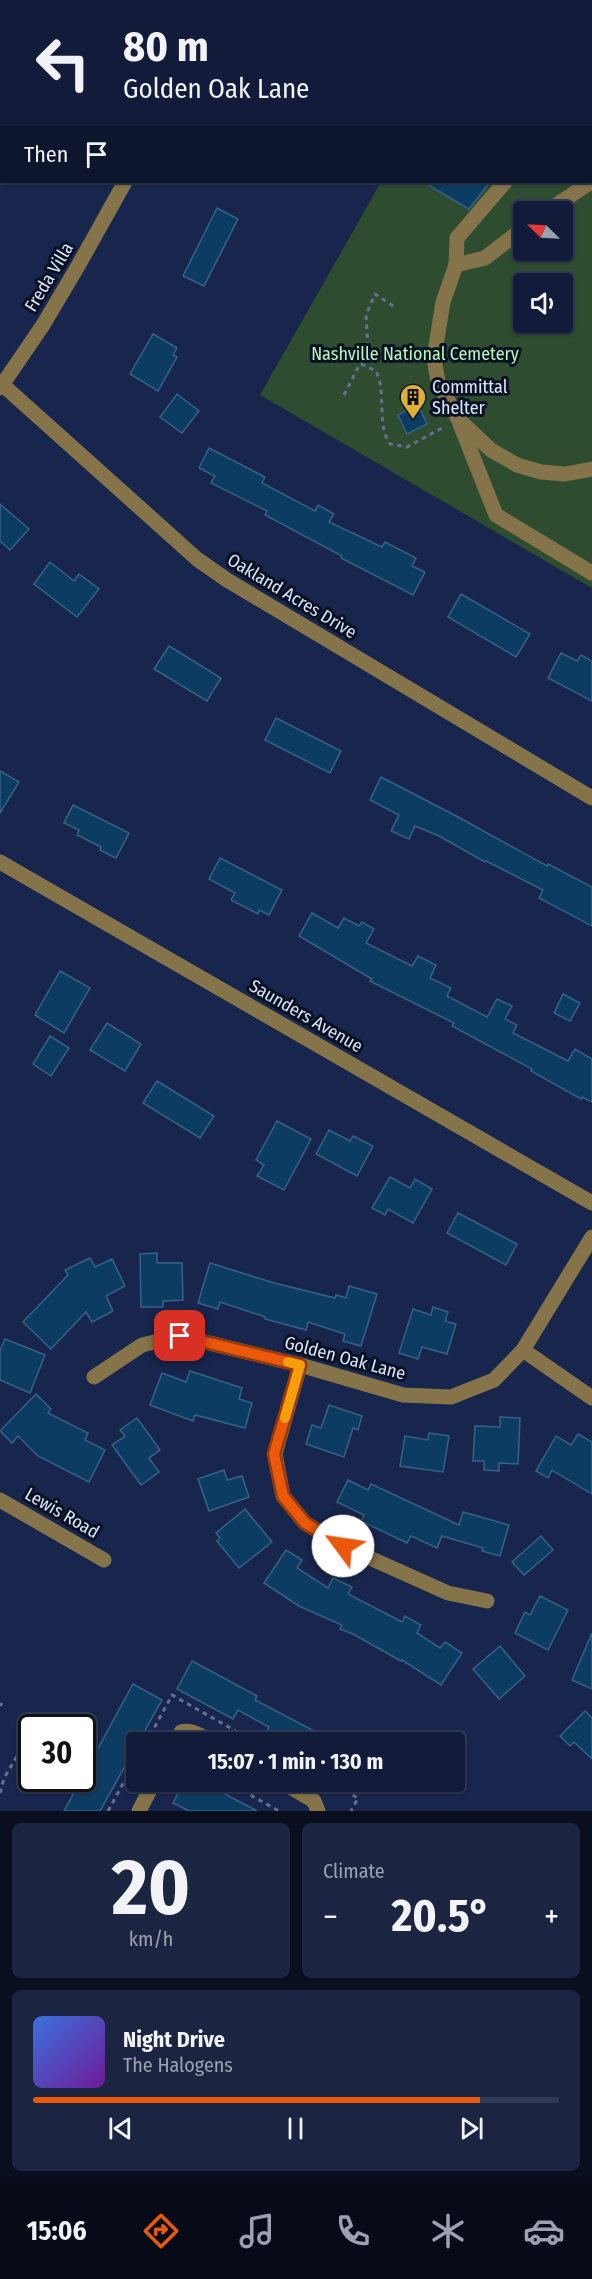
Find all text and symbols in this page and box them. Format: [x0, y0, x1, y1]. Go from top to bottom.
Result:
text: 80 m [123, 22, 209, 72]
icon: left [24, 24, 102, 102]
text: Golden Oak Lane [123, 73, 309, 105]
icon: arrive [80, 138, 113, 171]
text: Then [24, 141, 68, 168]
north arrow [513, 201, 573, 261]
map controls [513, 201, 573, 333]
street label: Freda Villa [20, 238, 78, 315]
button: sound [513, 273, 573, 333]
park label: Nashville National Cemetery [311, 343, 519, 365]
place label: Committal Shelter [432, 376, 508, 419]
building icon: Committal Shelter [398, 382, 428, 420]
street label: Oakland Acres Drive [223, 549, 361, 643]
street label: Saunders Avenue [245, 975, 367, 1057]
pin [154, 1310, 205, 1361]
icon: arrive [163, 1319, 196, 1352]
street label: Golden Oak Lane [282, 1331, 408, 1385]
street label: Lewis Road [21, 1483, 103, 1543]
position arrow [311, 1514, 375, 1578]
speed limit sign: 30 [18, 1714, 96, 1792]
text: 15:07 · 1 min · 130 m [208, 1748, 383, 1775]
text: 20 [112, 1841, 190, 1935]
text: Climate [323, 1859, 385, 1883]
text: 20.5° [391, 1889, 490, 1943]
text: − [323, 1897, 338, 1937]
text: + [544, 1897, 559, 1937]
text: km/h [129, 1927, 173, 1951]
text: Night Drive [123, 2026, 225, 2053]
text: The Halogens [123, 2053, 233, 2077]
icon: previous [104, 2112, 137, 2145]
icon: pause [279, 2112, 312, 2145]
icon: next [455, 2112, 488, 2145]
icon: directions [140, 2210, 182, 2252]
icon: music [236, 2210, 278, 2252]
icon: phone [332, 2210, 374, 2252]
icon: climate [427, 2210, 469, 2252]
icon: car [523, 2210, 565, 2252]
text: 15:06 [27, 2215, 87, 2247]

